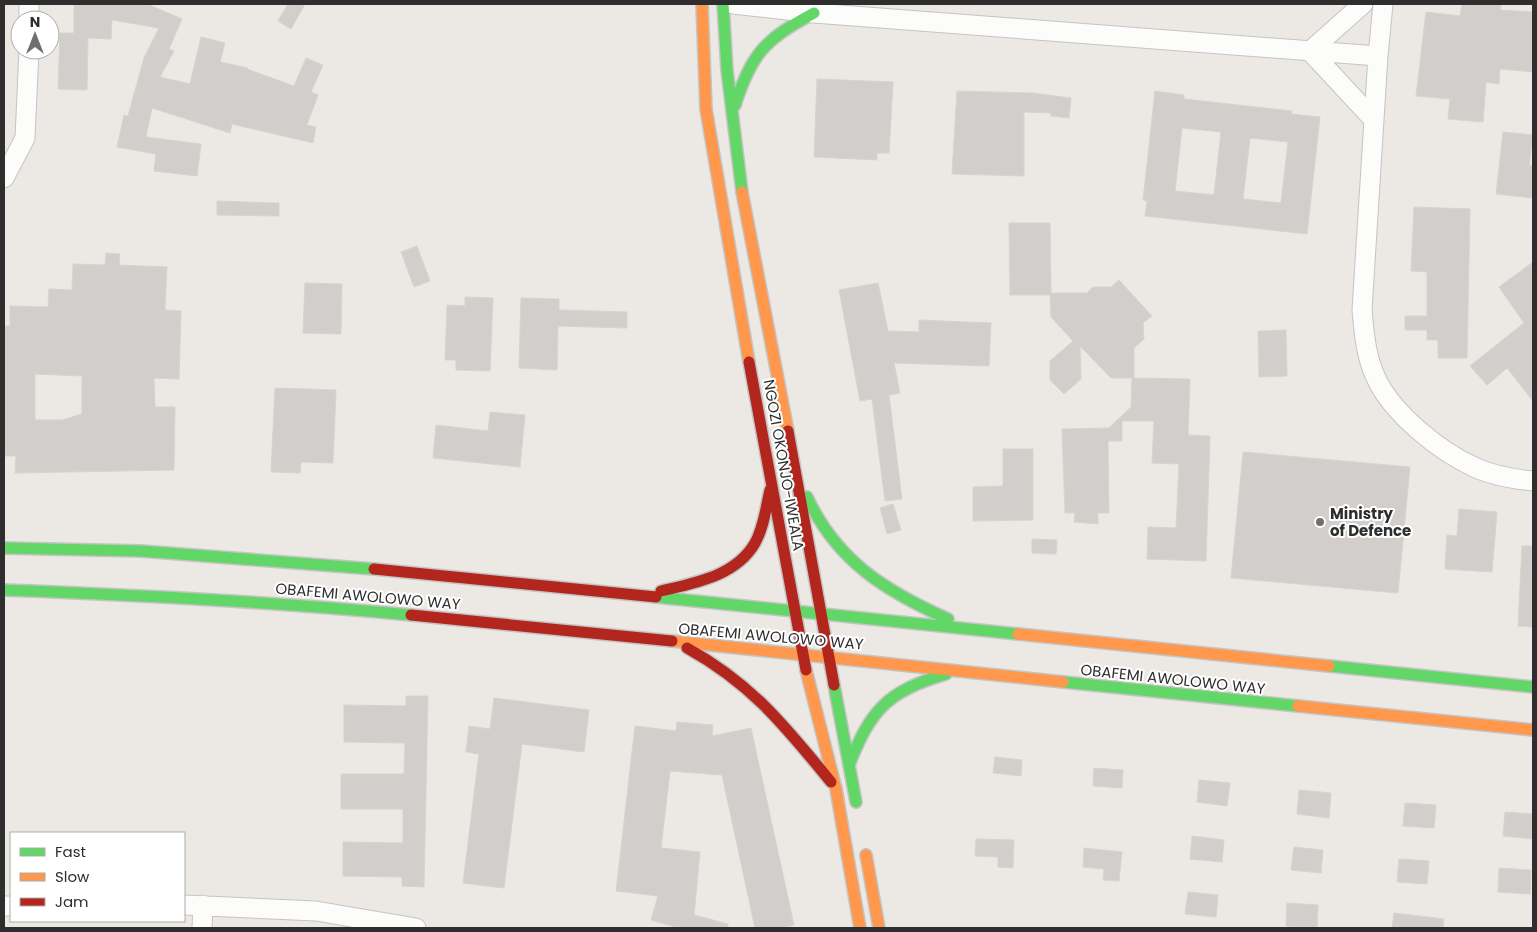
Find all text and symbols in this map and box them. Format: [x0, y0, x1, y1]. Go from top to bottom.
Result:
north arrow [10, 10, 60, 60]
text: N [30, 12, 40, 32]
street label: NGOZI OKONJO-IWEALA [759, 378, 809, 552]
place label: Ministry of Defence [1330, 503, 1411, 541]
marker: Ministry of Defence [1314, 516, 1326, 528]
street label: OBAFEMI AWOLOWO WAY [275, 577, 462, 615]
street label: OBAFEMI AWOLOWO WAY [678, 617, 865, 655]
street label: OBAFEMI AWOLOWO WAY [1080, 659, 1267, 699]
legend [10, 832, 185, 922]
text: Fast [55, 841, 86, 862]
text: Slow [55, 866, 90, 887]
text: Jam [55, 891, 89, 912]

